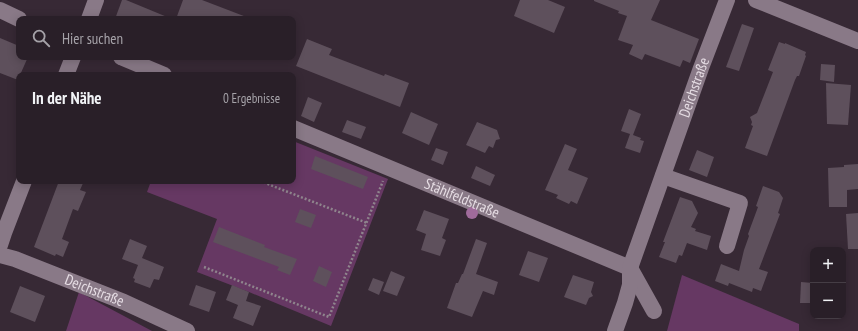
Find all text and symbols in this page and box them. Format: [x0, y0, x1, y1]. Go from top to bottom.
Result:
search box [16, 16, 296, 60]
icon: search [30, 27, 52, 49]
text: Hier suchen [62, 29, 123, 48]
street label: Deichstraße [674, 55, 713, 120]
text: In der Nähe [32, 87, 102, 109]
text: 0 Ergebnisse [223, 90, 280, 107]
street label: Stählfeldstraße [422, 174, 503, 222]
map controls [810, 247, 846, 319]
button: + [810, 247, 846, 283]
street label: Deichstraße [62, 270, 127, 310]
button: − [810, 283, 846, 319]

